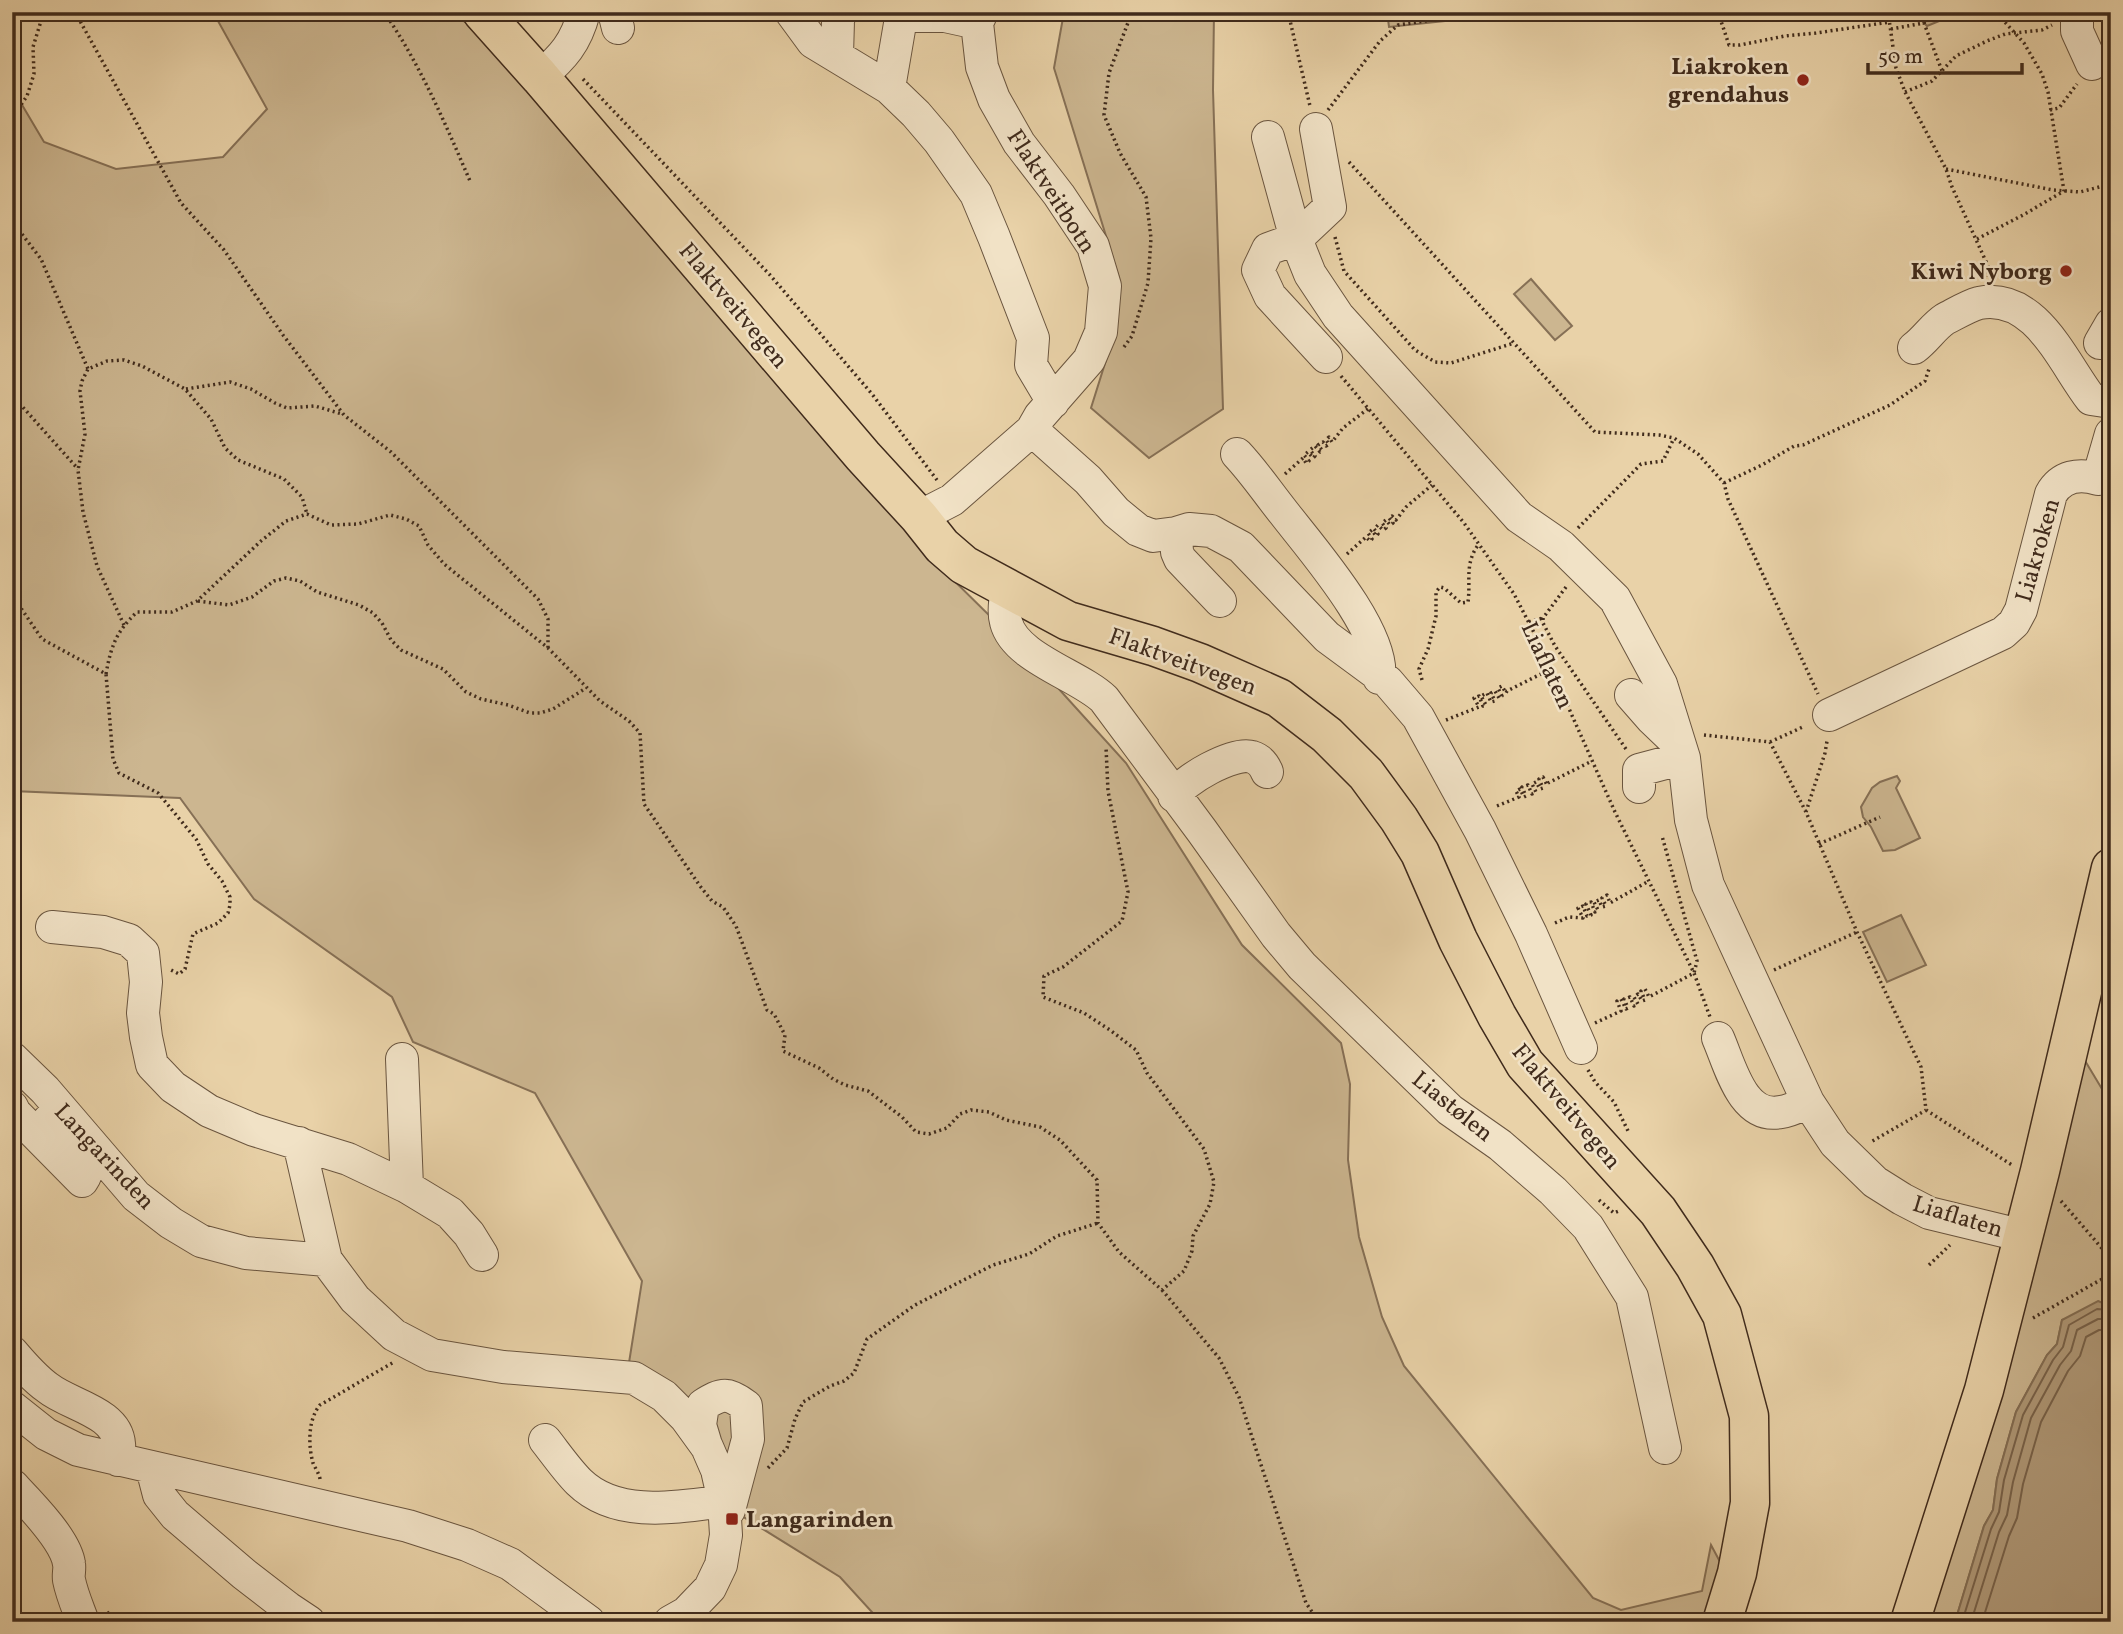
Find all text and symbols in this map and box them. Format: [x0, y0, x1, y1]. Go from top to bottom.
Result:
scale bar [1868, 32, 2022, 76]
text: 50 m [1878, 43, 1923, 72]
place label: Liakroken grendahus [1668, 51, 1789, 113]
marker: Liakroken grendahus [1795, 72, 1811, 88]
street label: Flaktveitbotn [997, 123, 1103, 261]
street label: Flaktveitvegen [670, 236, 795, 377]
place label: Kiwi Nyborg [1911, 256, 2052, 290]
marker: Kiwi Nyborg [2058, 263, 2074, 279]
street label: Liakroken [2008, 495, 2070, 607]
street label: Liaflaten [1511, 616, 1581, 715]
street label: Flaktveitvegen [1104, 620, 1261, 705]
street label: Flaktveitvegen [1503, 1037, 1628, 1178]
street label: Liastølen [1404, 1064, 1500, 1151]
street label: Langarinden [45, 1096, 162, 1218]
street label: Liaflaten [1908, 1188, 2007, 1248]
place label: Langarinden [746, 1504, 894, 1538]
marker: Langarinden [724, 1511, 740, 1527]

